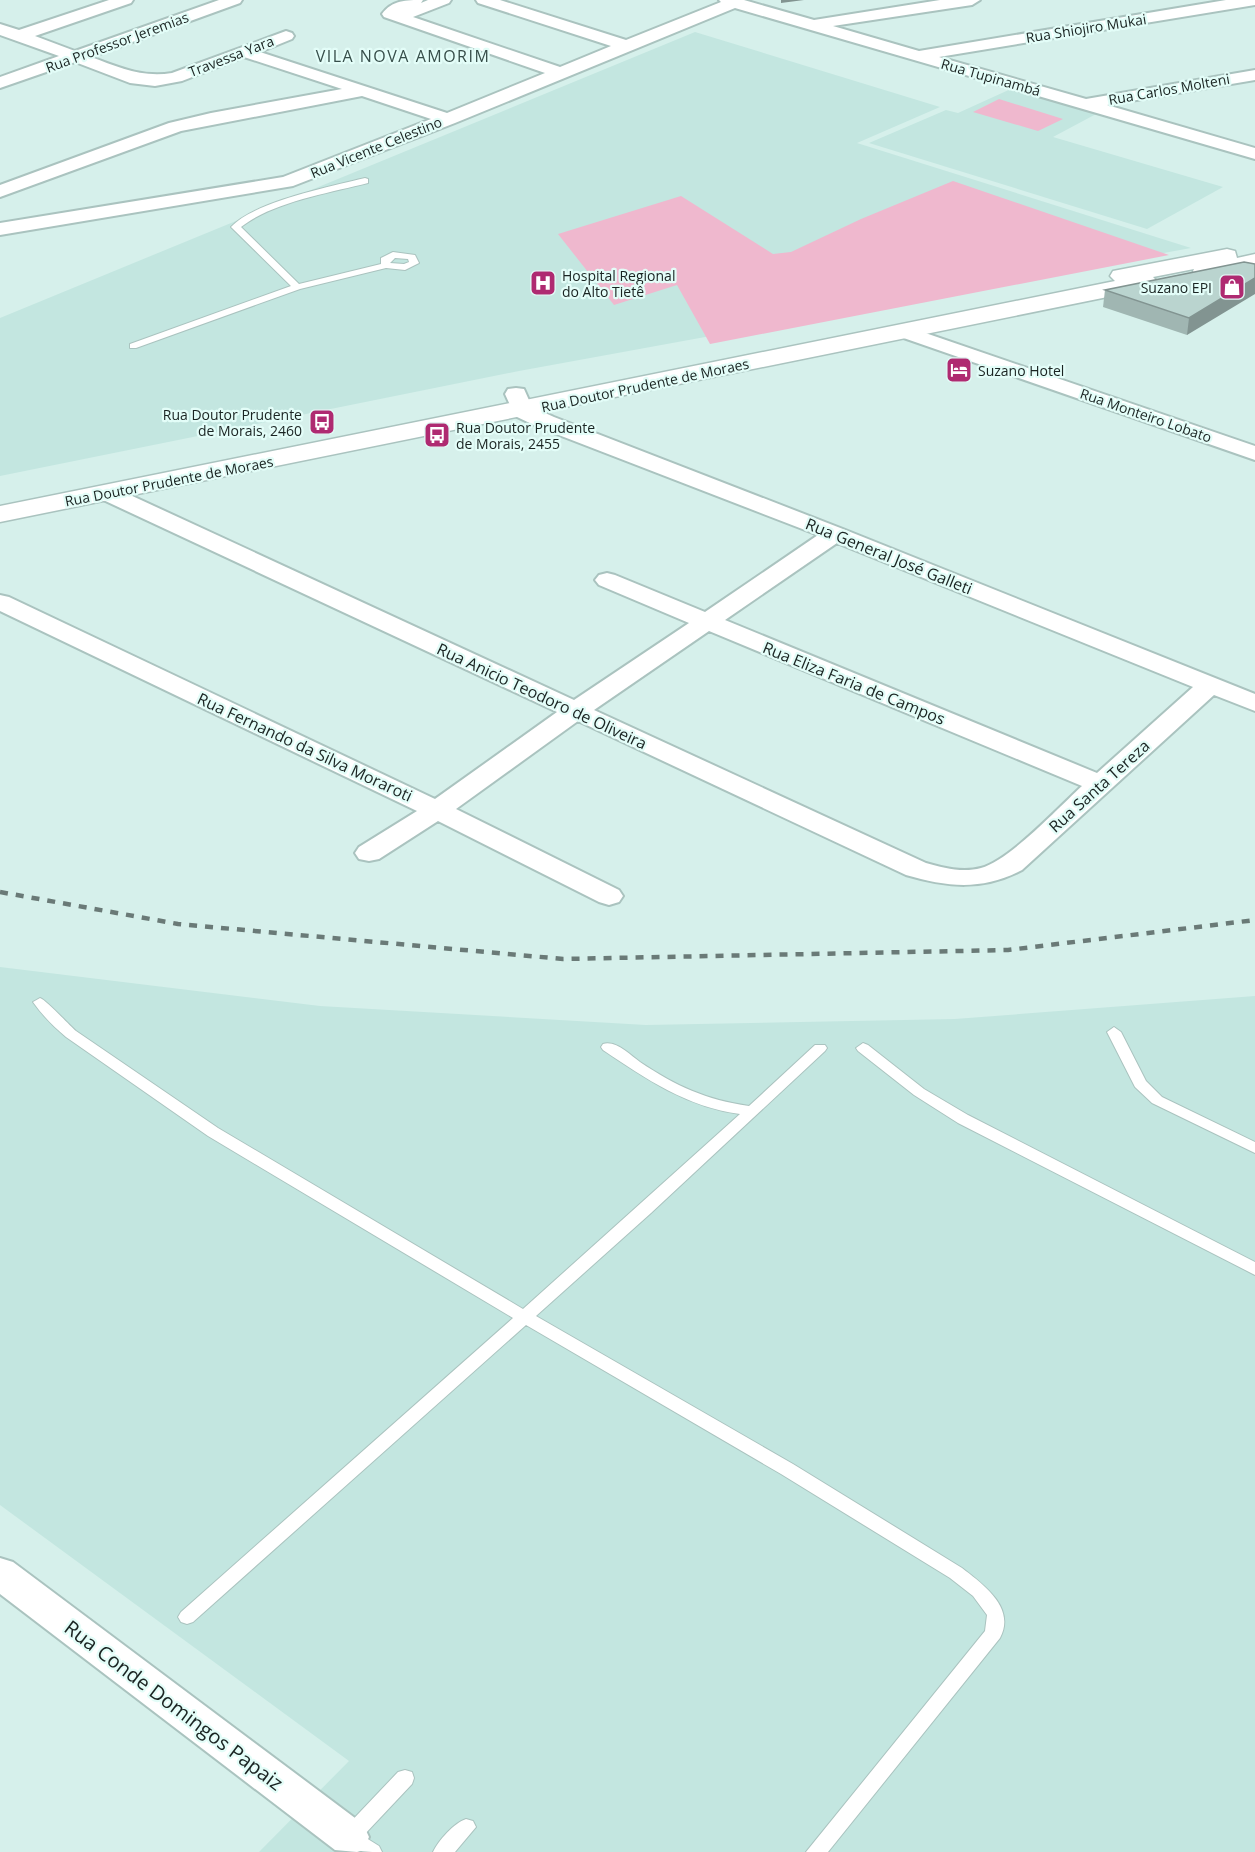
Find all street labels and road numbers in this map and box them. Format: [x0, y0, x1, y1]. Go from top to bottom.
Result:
street label: Rua Professor Jeremias [43, 7, 192, 77]
street label: Rua Shiojiro Mukai [1024, 9, 1148, 47]
street label: Travessa Yara [186, 31, 276, 81]
street label: Rua Tupinambá [939, 54, 1043, 100]
street label: Rua Carlos Molteni [1107, 69, 1231, 109]
street label: Rua Vicente Celestino [307, 112, 445, 182]
street label: Rua Doutor Prudente de Moraes [539, 354, 751, 416]
street label: Rua Monteiro Lobato [1078, 384, 1214, 446]
street label: Rua Doutor Prudente de Moraes [63, 451, 275, 511]
street label: Rua General José Galleti [802, 512, 976, 600]
street label: Rua Eliza Faria de Campos [760, 636, 948, 730]
street label: Rua Anicio Teodoro de Oliveira [433, 638, 651, 754]
street label: Rua Fernando da Silva Moraroti [194, 687, 416, 807]
street label: Rua Santa Tereza [1044, 735, 1154, 837]
street label: Rua Conde Domingos Papaiz [59, 1614, 289, 1796]

